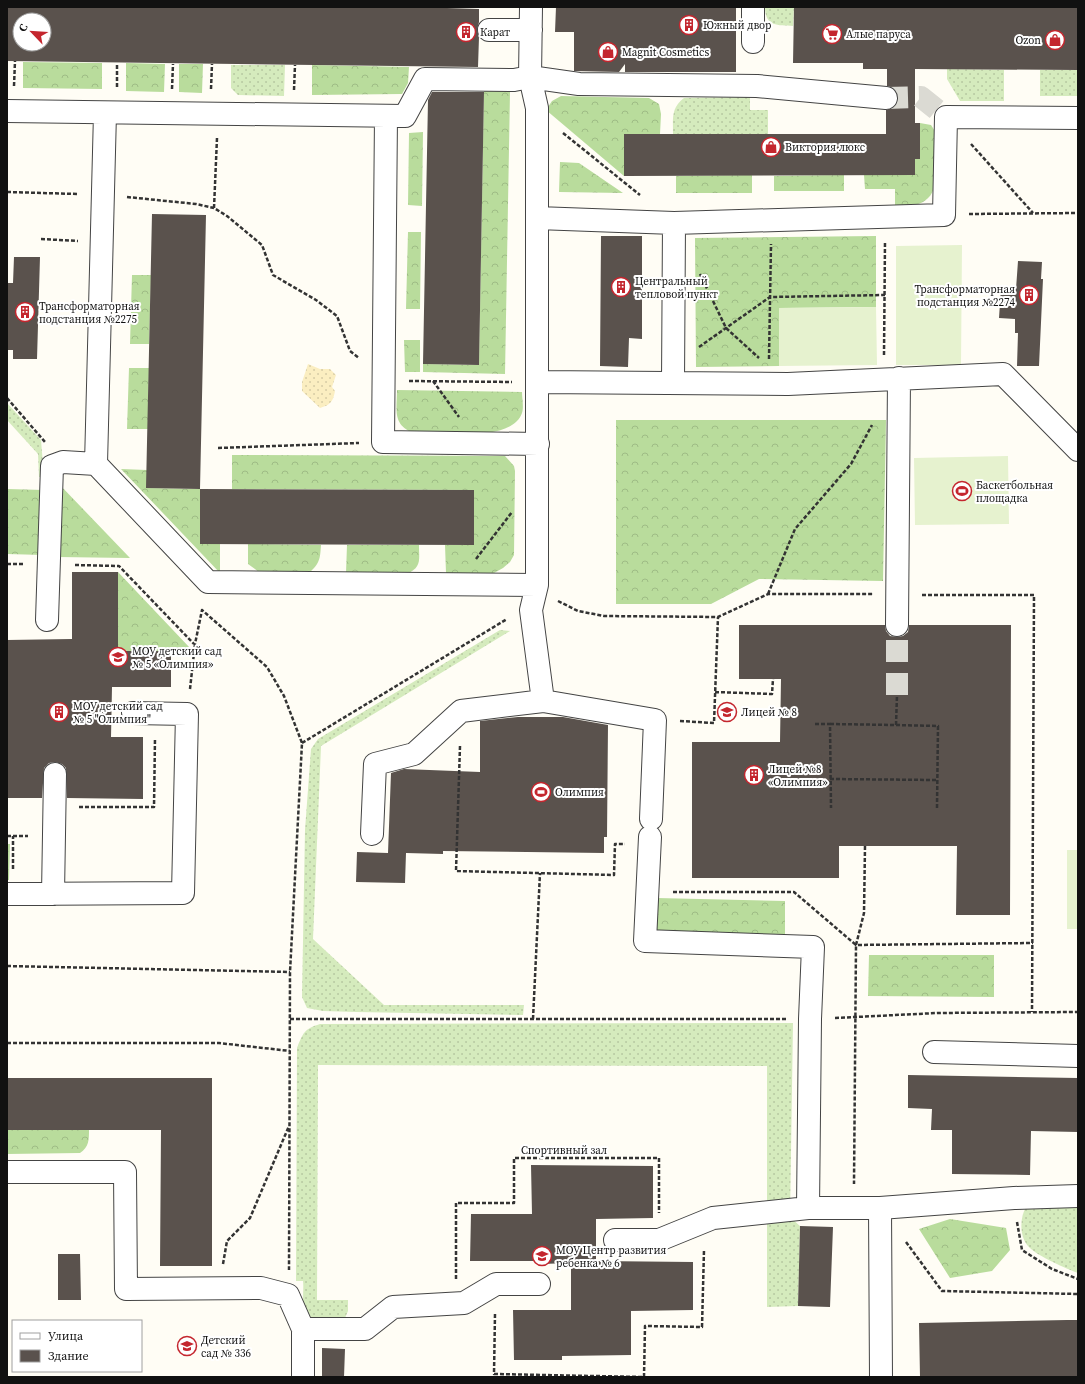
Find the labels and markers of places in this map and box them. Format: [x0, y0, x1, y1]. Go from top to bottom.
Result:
building icon: Южный двор [678, 14, 700, 36]
place label: Южный двор [703, 18, 771, 33]
building icon: Карат [455, 21, 477, 43]
supermarket icon: Алые паруса [821, 23, 843, 45]
place label: Карат [480, 25, 510, 40]
place label: Алые паруса [846, 27, 911, 42]
shop icon: Ozon [1044, 29, 1066, 51]
place label: Ozon [1016, 33, 1041, 48]
shop icon: Magnit Cosmetics [597, 41, 619, 63]
place label: Magnit Cosmetics [622, 45, 709, 60]
shop icon: Виктория люкс [760, 136, 782, 158]
place label: Виктория люкс [785, 140, 866, 155]
place label: Центральный тепловой пункт [635, 274, 718, 302]
building icon: Центральный тепловой пункт [610, 276, 632, 298]
place label: Трансформаторная подстанция №2274 [914, 282, 1015, 310]
building icon: Трансформаторная подстанция №2274 [1018, 284, 1040, 306]
place label: Трансформаторная подстанция №2275 [39, 299, 140, 327]
building icon: Трансформаторная подстанция №2275 [14, 301, 36, 323]
place label: Баскетбольная площадка [976, 478, 1053, 506]
sports icon: Баскетбольная площадка [951, 480, 973, 502]
place label: МОУ детский сад № 5 «Олимпия» [132, 644, 222, 672]
school or university icon: МОУ детский сад № 5 «Олимпия» [107, 646, 129, 668]
place label: МОУ детский сад № 5 "Олимпия" [73, 699, 163, 727]
building icon: МОУ детский сад № 5 "Олимпия" [48, 701, 70, 723]
school or university icon: Лицей № 8 [716, 701, 738, 723]
place label: Лицей № 8 [741, 705, 797, 720]
place label: Лицей №8 «Олимпия» [768, 762, 828, 790]
building icon: Лицей №8 «Олимпия» [743, 764, 765, 786]
sports icon: Олимпия [530, 781, 552, 803]
place label: Олимпия [555, 785, 604, 800]
place label: МОУ Центр развития ребенка № 6 [556, 1243, 667, 1271]
school or university icon: МОУ Центр развития ребенка № 6 [531, 1245, 553, 1267]
place label: Детский сад № 336 [201, 1333, 251, 1361]
school or university icon: Детский сад № 336 [176, 1335, 198, 1357]

